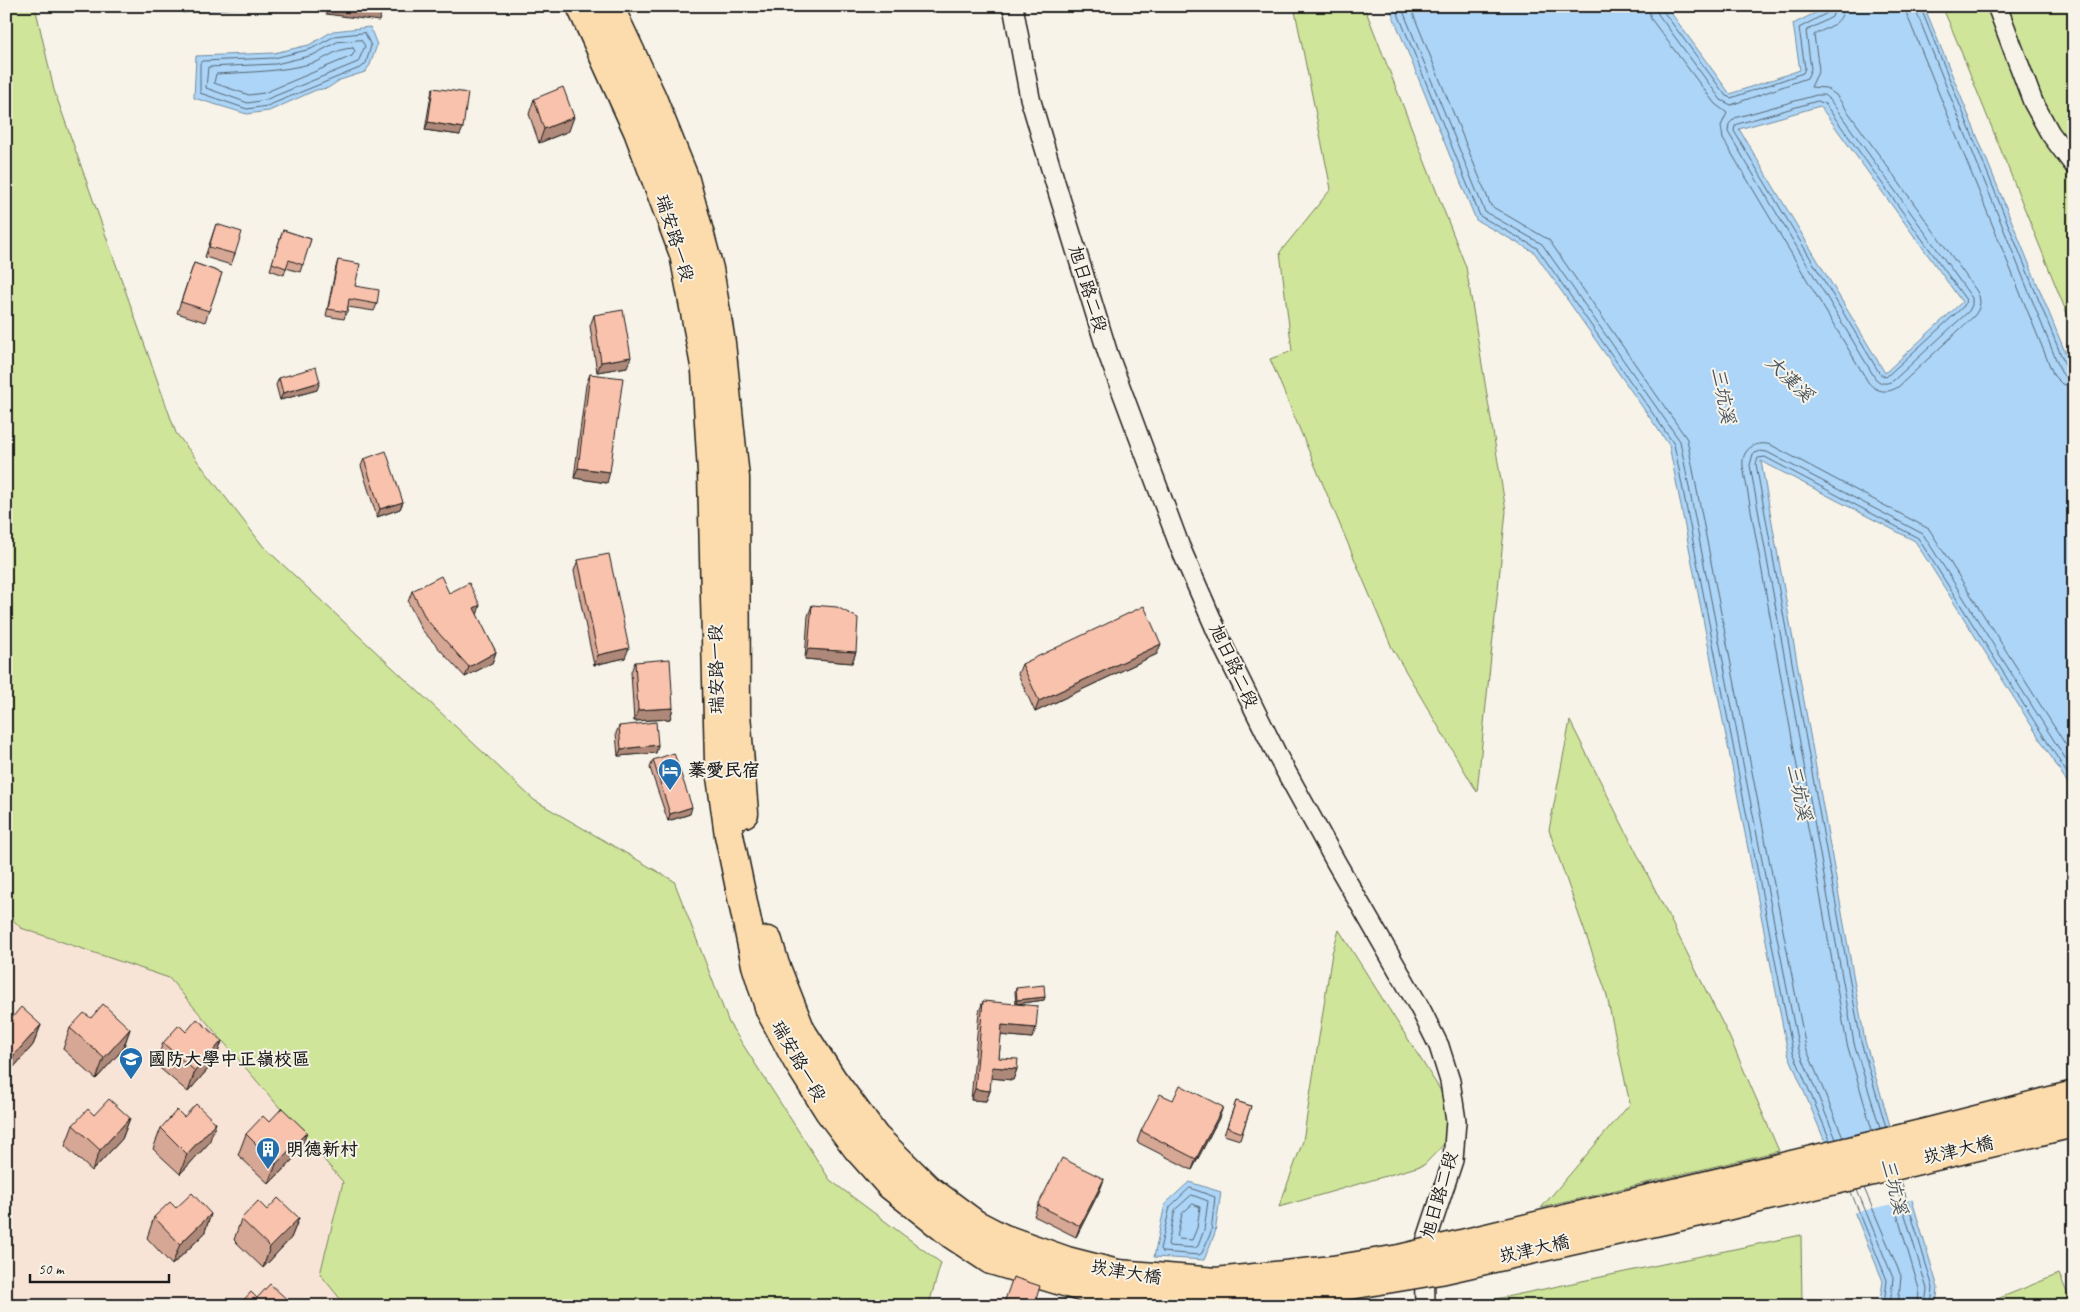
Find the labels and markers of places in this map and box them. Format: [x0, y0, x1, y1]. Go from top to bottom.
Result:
hotel icon: 蓁愛民宿 [657, 757, 683, 791]
place label: 蓁愛民宿 [688, 759, 760, 781]
school or university icon: 國防大學中正嶺校區 [118, 1046, 144, 1080]
place label: 國防大學中正嶺校區 [148, 1048, 310, 1070]
building icon: 明德新村 [255, 1136, 281, 1170]
place label: 明德新村 [286, 1138, 358, 1160]

